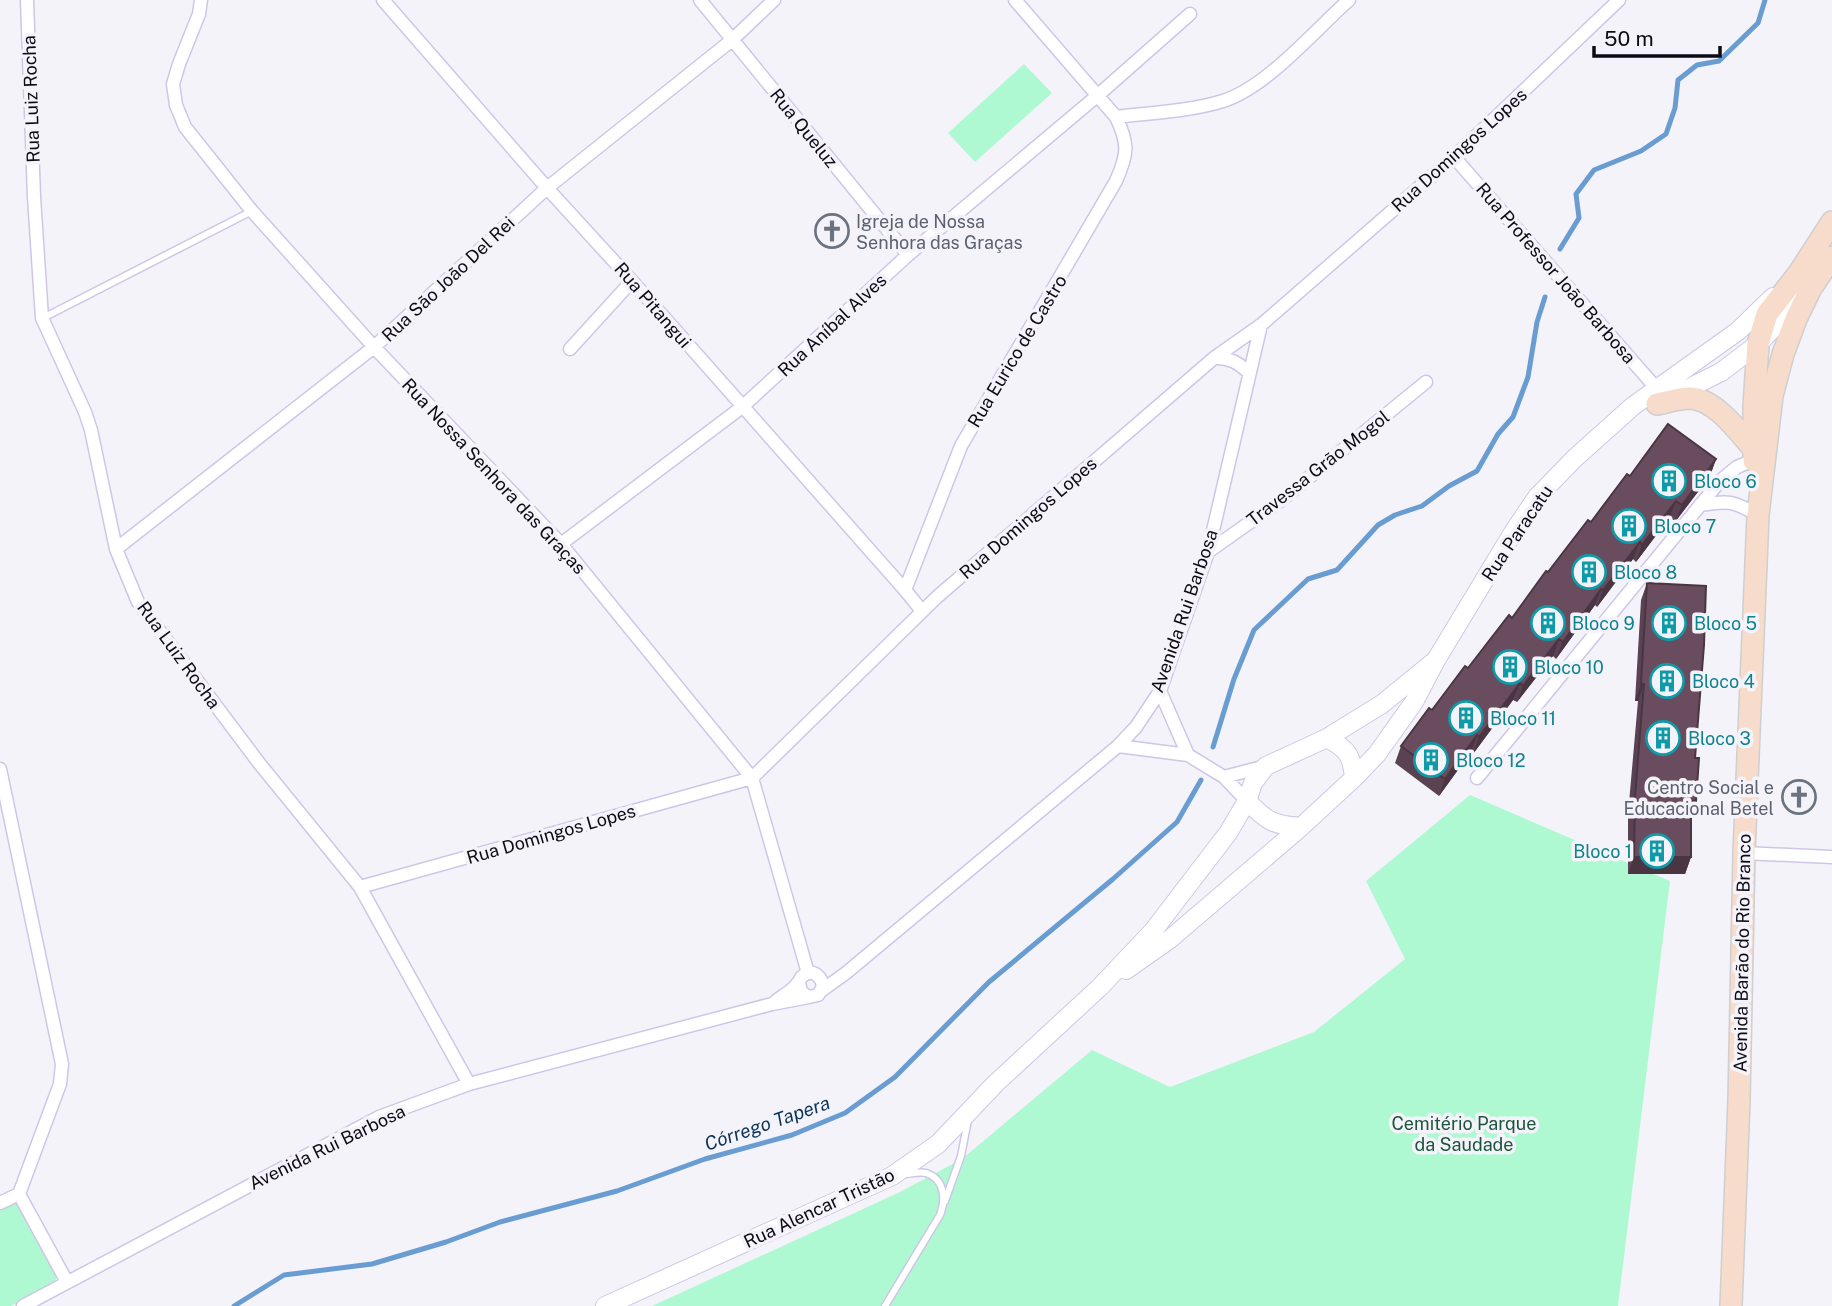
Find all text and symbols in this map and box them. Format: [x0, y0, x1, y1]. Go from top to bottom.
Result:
scale bar [1594, 14, 1720, 58]
text: 50 m [1604, 26, 1654, 51]
street label: Rua Luiz Rocha [18, 35, 44, 163]
street label: Rua Queluz [766, 84, 842, 172]
street label: Rua Domingos Lopes [1387, 84, 1531, 216]
street label: Rua Professor João Barbosa [1472, 178, 1640, 368]
place label: Igreja de Nossa Senhora das Graças [856, 211, 1023, 253]
street label: Rua São João Del Rei [377, 212, 519, 346]
church icon: Igreja de Nossa Senhora das Graças [813, 212, 851, 250]
street label: Rua Pitangui [610, 258, 696, 352]
street label: Rua Aníbal Alves [773, 269, 891, 381]
street label: Rua Eurico de Castro [963, 271, 1071, 431]
street label: Rua Nossa Senhora das Graças [398, 374, 590, 578]
street label: Travessa Grão Mogol [1243, 406, 1393, 530]
street label: Rua Domingos Lopes [955, 453, 1101, 583]
building icon: Bloco 6 [1650, 462, 1688, 500]
place label: Bloco 6 [1694, 471, 1757, 492]
street label: Rua Paracatu [1477, 481, 1557, 585]
building icon: Bloco 7 [1610, 507, 1648, 545]
place label: Bloco 7 [1654, 516, 1716, 537]
street label: Avenida Rui Barbosa [1146, 527, 1222, 695]
building icon: Bloco 8 [1570, 553, 1608, 591]
place label: Bloco 8 [1614, 562, 1677, 583]
street label: Rua Luiz Rocha [133, 597, 225, 713]
building icon: Bloco 9 [1529, 604, 1567, 642]
building icon: Bloco 5 [1650, 604, 1688, 642]
place label: Bloco 9 [1572, 613, 1635, 634]
place label: Bloco 5 [1694, 613, 1757, 634]
building icon: Bloco 10 [1491, 648, 1529, 686]
place label: Bloco 10 [1534, 657, 1604, 678]
building icon: Bloco 4 [1648, 662, 1686, 700]
place label: Bloco 4 [1692, 671, 1755, 692]
building icon: Bloco 11 [1447, 699, 1485, 737]
place label: Bloco 11 [1490, 708, 1556, 729]
building icon: Bloco 3 [1644, 719, 1682, 757]
place label: Bloco 3 [1688, 728, 1751, 749]
building icon: Bloco 12 [1412, 741, 1450, 779]
place label: Bloco 12 [1456, 750, 1525, 771]
place label: Centro Social e Educacional Betel [1623, 777, 1774, 819]
church icon: Centro Social e Educacional Betel [1780, 778, 1818, 816]
street label: Rua Domingos Lopes [464, 800, 638, 868]
building icon: Bloco 1 [1638, 832, 1676, 870]
street label: Avenida Barão do Rio Branco [1729, 833, 1755, 1073]
place label: Bloco 1 [1573, 841, 1632, 862]
water label: Córrego Tapera [701, 1091, 833, 1155]
street label: Avenida Rui Barbosa [245, 1100, 409, 1194]
park label: Cemitério Parque da Saudade [1392, 1113, 1536, 1155]
street label: Rua Alencar Tristão [740, 1164, 898, 1252]

